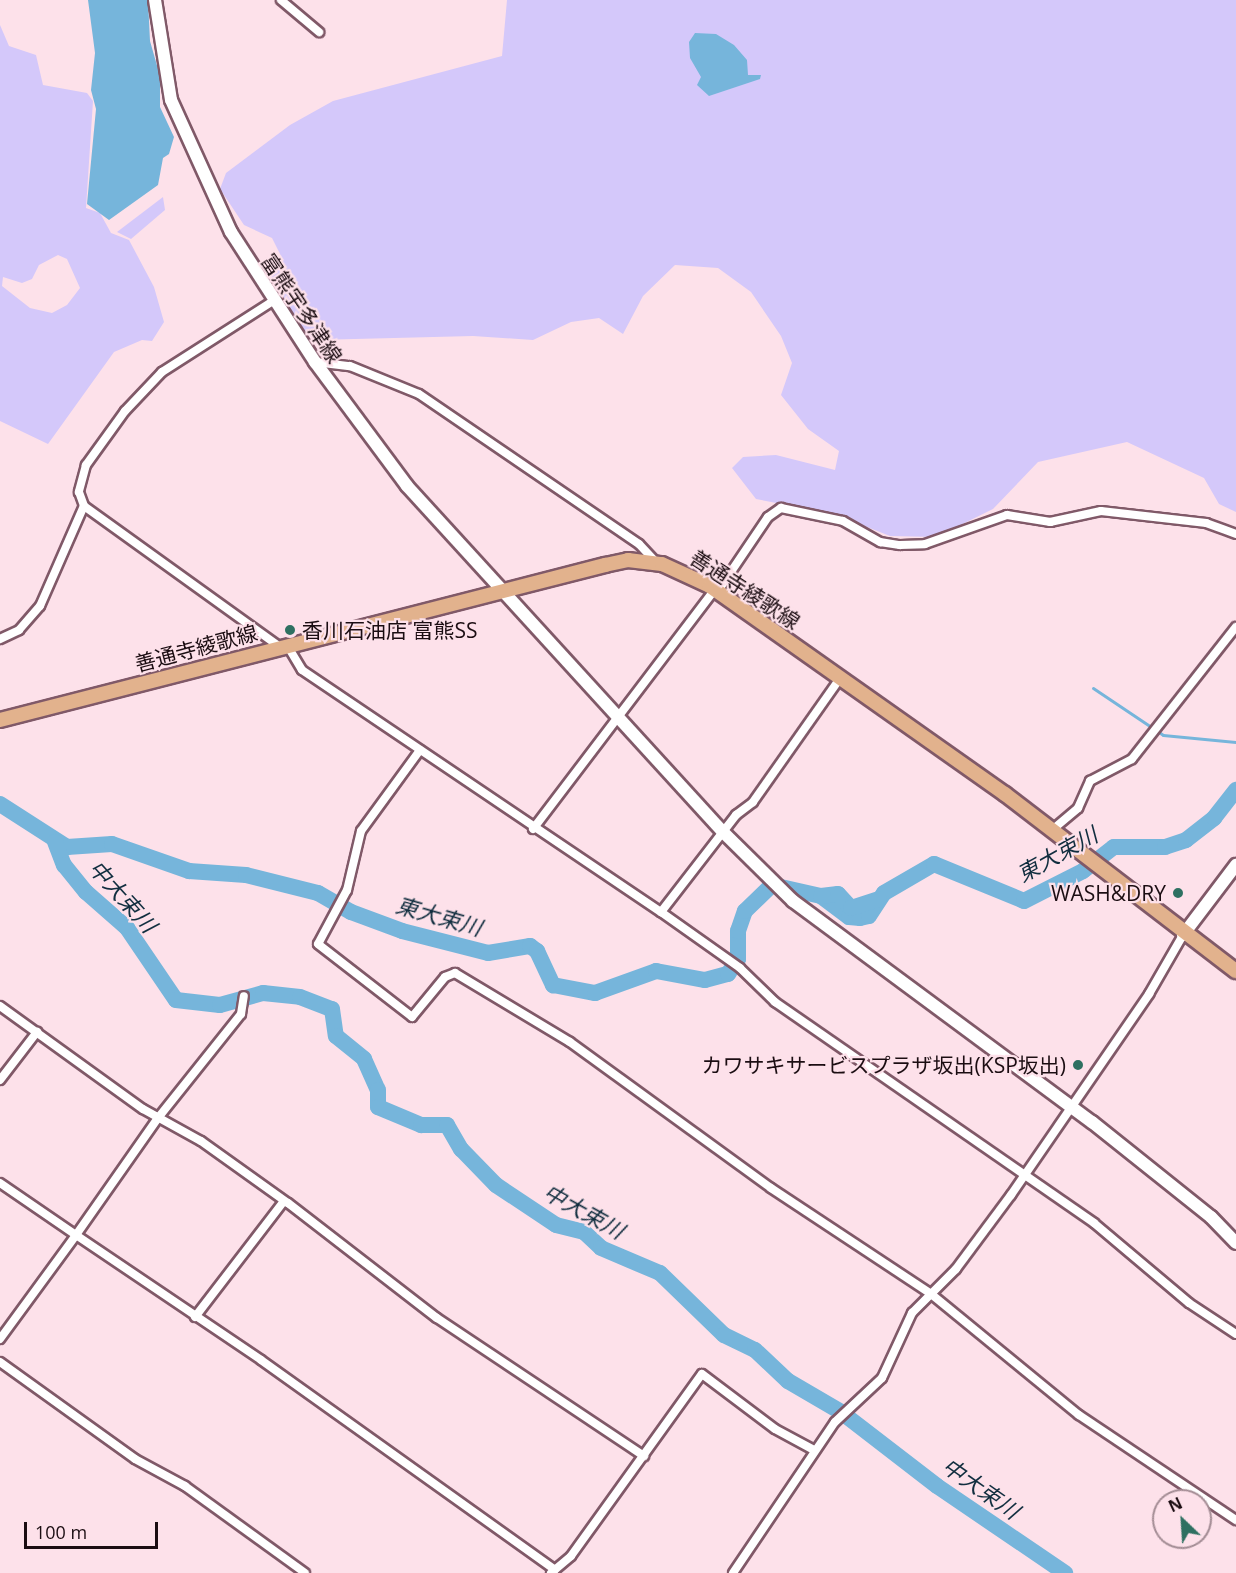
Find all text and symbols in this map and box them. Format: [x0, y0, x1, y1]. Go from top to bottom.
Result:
street label: 富熊宇多津線 [256, 249, 348, 367]
street label: 善通寺綾歌線 [685, 544, 805, 634]
place label: 香川石油店 富熊SS [302, 617, 477, 643]
street label: 善通寺綾歌線 [132, 620, 260, 676]
marker: 香川石油店 富熊SS [283, 623, 297, 637]
water label: 東大束川 [1012, 821, 1102, 887]
water label: 中大束川 [84, 854, 162, 938]
place label: WASH&DRY [1051, 880, 1166, 906]
marker: WASH&DRY [1171, 886, 1185, 900]
water label: 東大束川 [393, 891, 485, 941]
place label: カワサキサービスプラザ坂出(KSP坂出) [702, 1052, 1066, 1078]
marker: カワサキサービスプラザ坂出(KSP坂出) [1071, 1058, 1085, 1072]
water label: 中大束川 [539, 1178, 629, 1244]
water label: 中大束川 [937, 1452, 1025, 1524]
north arrow [1152, 1489, 1212, 1549]
text: N [1165, 1492, 1186, 1517]
scale bar [27, 1510, 160, 1548]
text: 100 m [35, 1520, 87, 1544]

